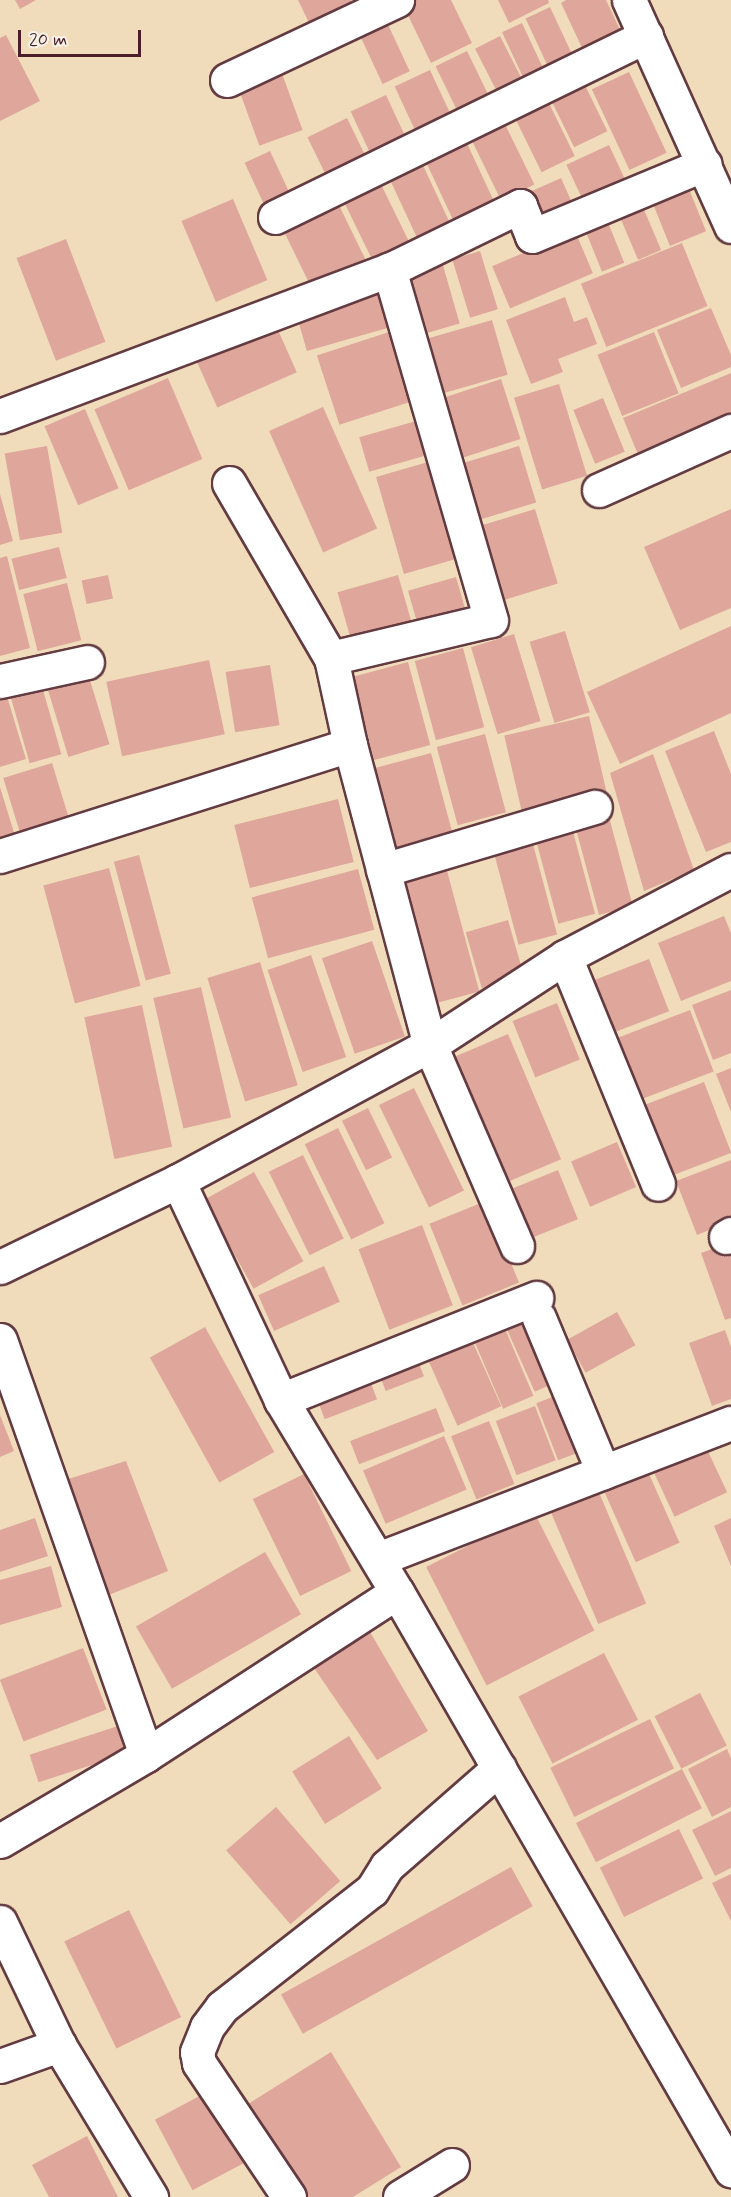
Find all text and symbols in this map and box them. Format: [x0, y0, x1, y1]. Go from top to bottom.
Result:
scale bar [21, 18, 144, 56]
text: 20 m [29, 28, 67, 52]

